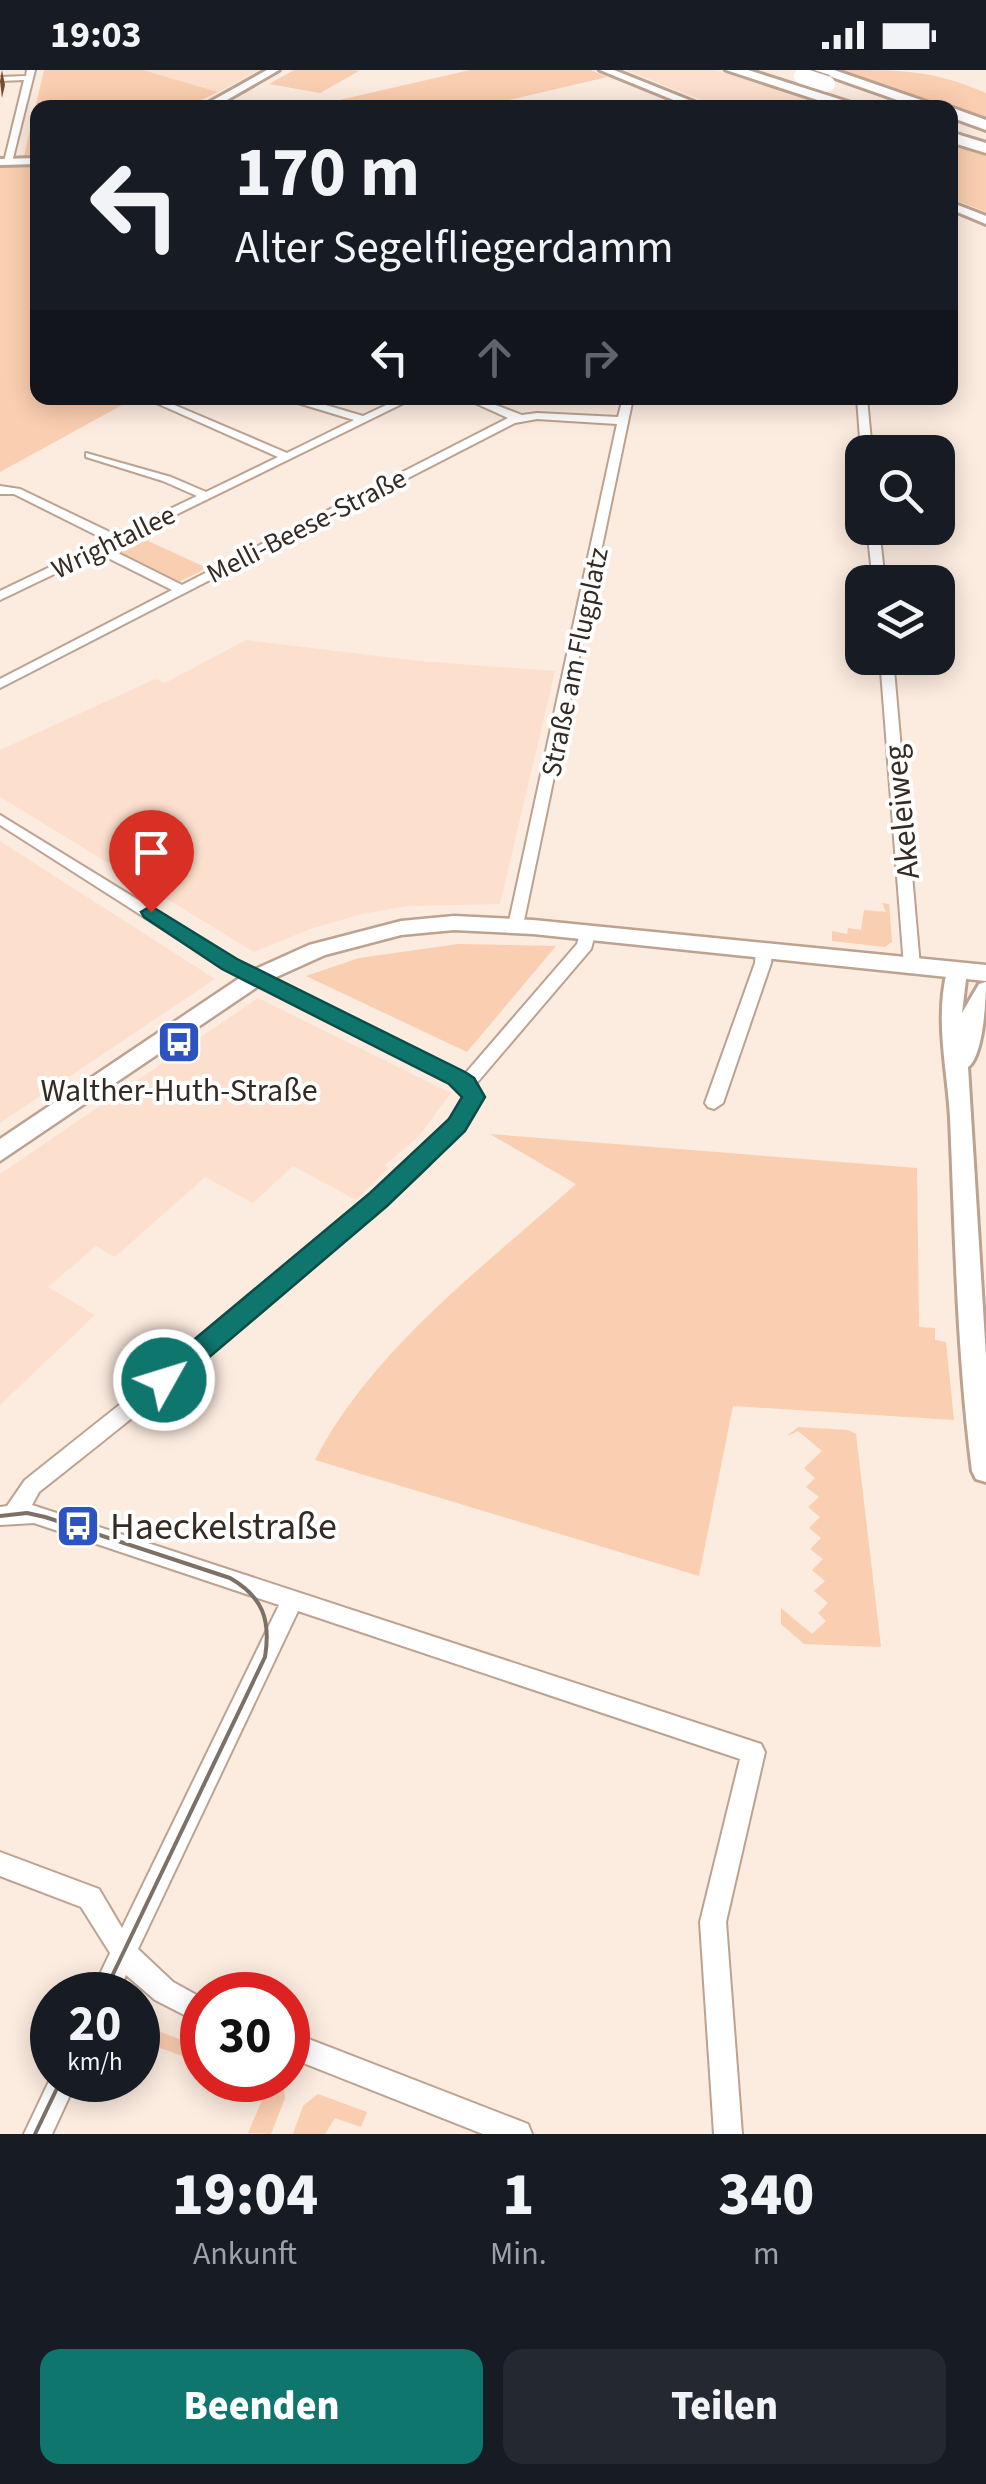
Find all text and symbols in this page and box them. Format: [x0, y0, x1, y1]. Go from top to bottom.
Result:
text: 19:03 [50, 8, 142, 62]
text: 170 m [235, 123, 420, 223]
icon: left [70, 140, 200, 270]
text: Alter Segelfliegerdamm [235, 216, 674, 280]
icon: left [362, 330, 417, 385]
icon: ahead [467, 330, 522, 385]
icon: right [572, 330, 627, 385]
map controls [845, 435, 955, 675]
button: search [845, 435, 955, 545]
street label: Melli-Beese-Straße [200, 458, 413, 594]
street label: Wrightallee [45, 495, 182, 589]
street label: Straße am Flugplatz [531, 544, 619, 781]
button: layers [845, 565, 955, 675]
street label: Akeleiweg [872, 742, 932, 881]
pin [109, 810, 194, 913]
icon: arrive [124, 825, 179, 880]
bus stop icon: Walther-Huth-Straße [156, 1019, 202, 1065]
place label: Walther-Huth-Straße [40, 1068, 318, 1114]
position arrow [112, 1328, 216, 1432]
place label: Haeckelstraße [110, 1500, 337, 1554]
bus stop icon: Haeckelstraße [55, 1503, 101, 1549]
speed limit sign: 30 [180, 1972, 310, 2102]
text: 20 [69, 1989, 121, 2060]
text: km/h [67, 2044, 123, 2080]
text: 19:04 [172, 2153, 318, 2238]
text: 1 [502, 2153, 534, 2238]
text: 340 [718, 2153, 814, 2238]
text: Ankunft [193, 2231, 297, 2277]
text: Min. [490, 2231, 547, 2277]
text: m [753, 2231, 780, 2277]
button: Beenden [40, 2349, 483, 2464]
button: Teilen [503, 2349, 946, 2464]

